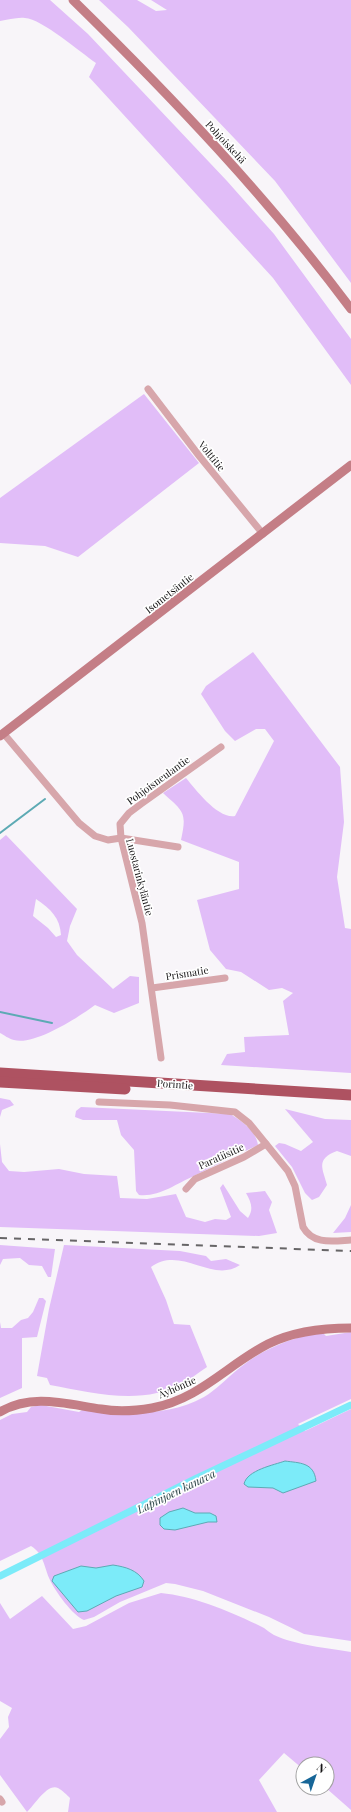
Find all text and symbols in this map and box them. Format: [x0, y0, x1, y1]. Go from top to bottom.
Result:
street label: Pohjoiskehä [203, 118, 249, 166]
street label: Volttitie [195, 437, 228, 474]
street label: Isometsäntie [142, 570, 196, 616]
street label: Pohjoisneulantie [124, 752, 192, 808]
street label: Luostarinkyläntie [123, 837, 157, 917]
street label: Prismatie [165, 963, 209, 983]
street label: Porintie [157, 1076, 193, 1092]
street label: Paratiisitie [196, 1140, 246, 1172]
street label: Äyhöntie [155, 1373, 198, 1402]
water label: Lapinjoen kanava [133, 1465, 218, 1517]
north arrow [295, 1756, 335, 1796]
text: N [314, 1760, 330, 1776]

